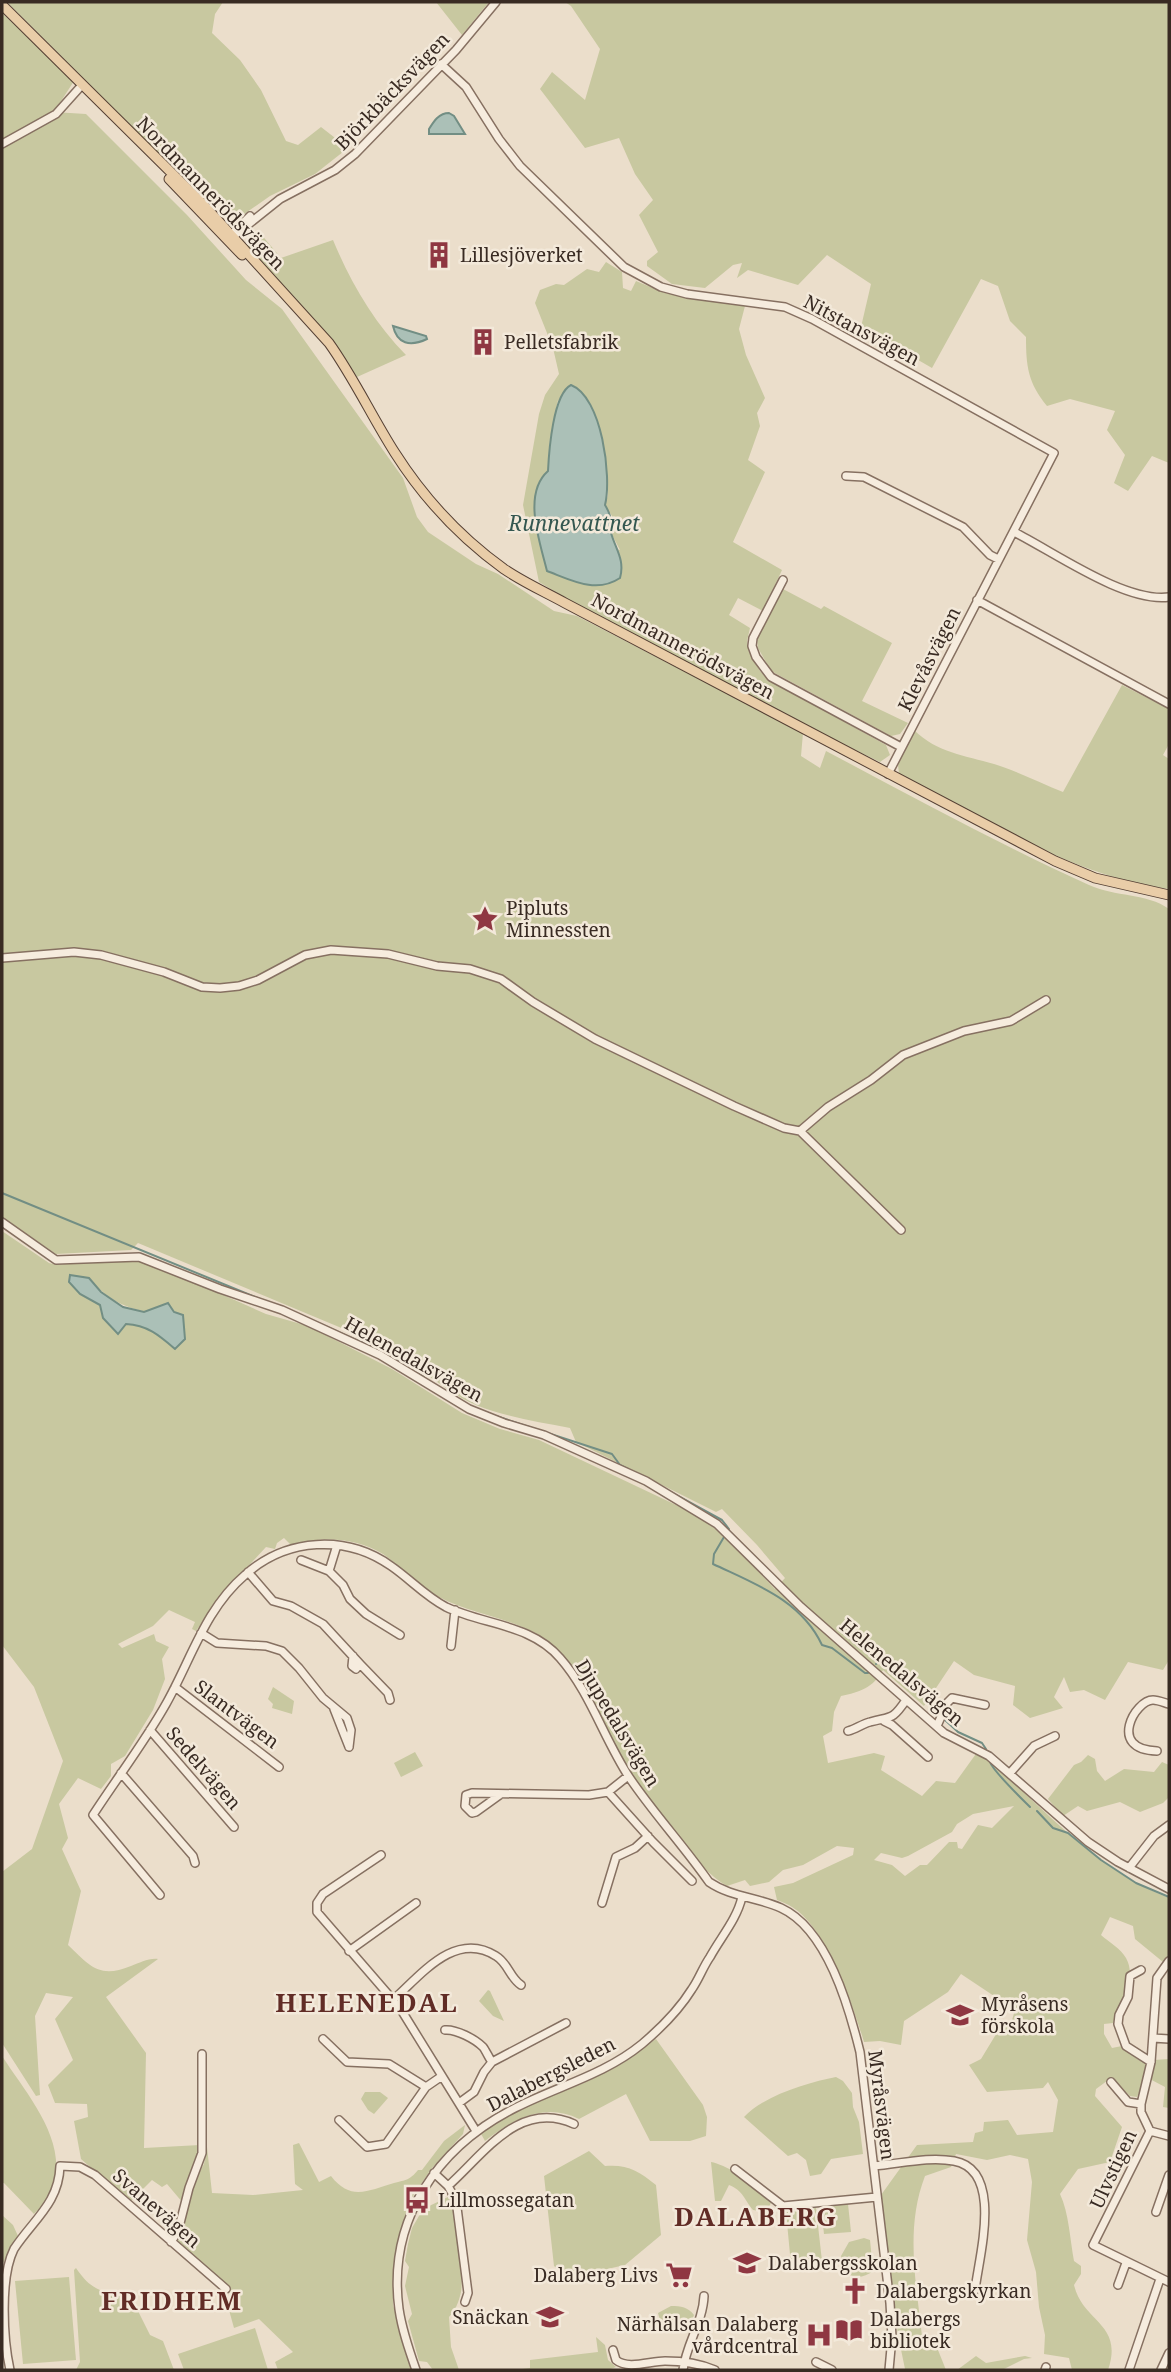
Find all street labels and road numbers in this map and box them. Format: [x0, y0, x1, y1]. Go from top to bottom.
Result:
street label: Björkbäcksvägen [329, 26, 455, 156]
street label: Nordmannerödsvägen [131, 111, 291, 275]
street label: Nitstansvägen [799, 288, 925, 372]
street label: Nordmannerödsvägen [587, 587, 779, 705]
street label: Klevåsvägen [892, 602, 966, 716]
street label: Helenedalsvägen [340, 1310, 488, 1408]
street label: Helenedalsvägen [834, 1612, 970, 1732]
street label: Djupedalsvägen [570, 1654, 666, 1792]
street label: Slantvägen [189, 1673, 285, 1755]
street label: Sedelvägen [161, 1721, 247, 1815]
street label: Dalabergsleden [482, 2030, 620, 2118]
street label: Myråsvägen [862, 2048, 902, 2162]
street label: Ulvstigen [1083, 2125, 1143, 2213]
street label: Svanevägen [107, 2163, 207, 2253]

